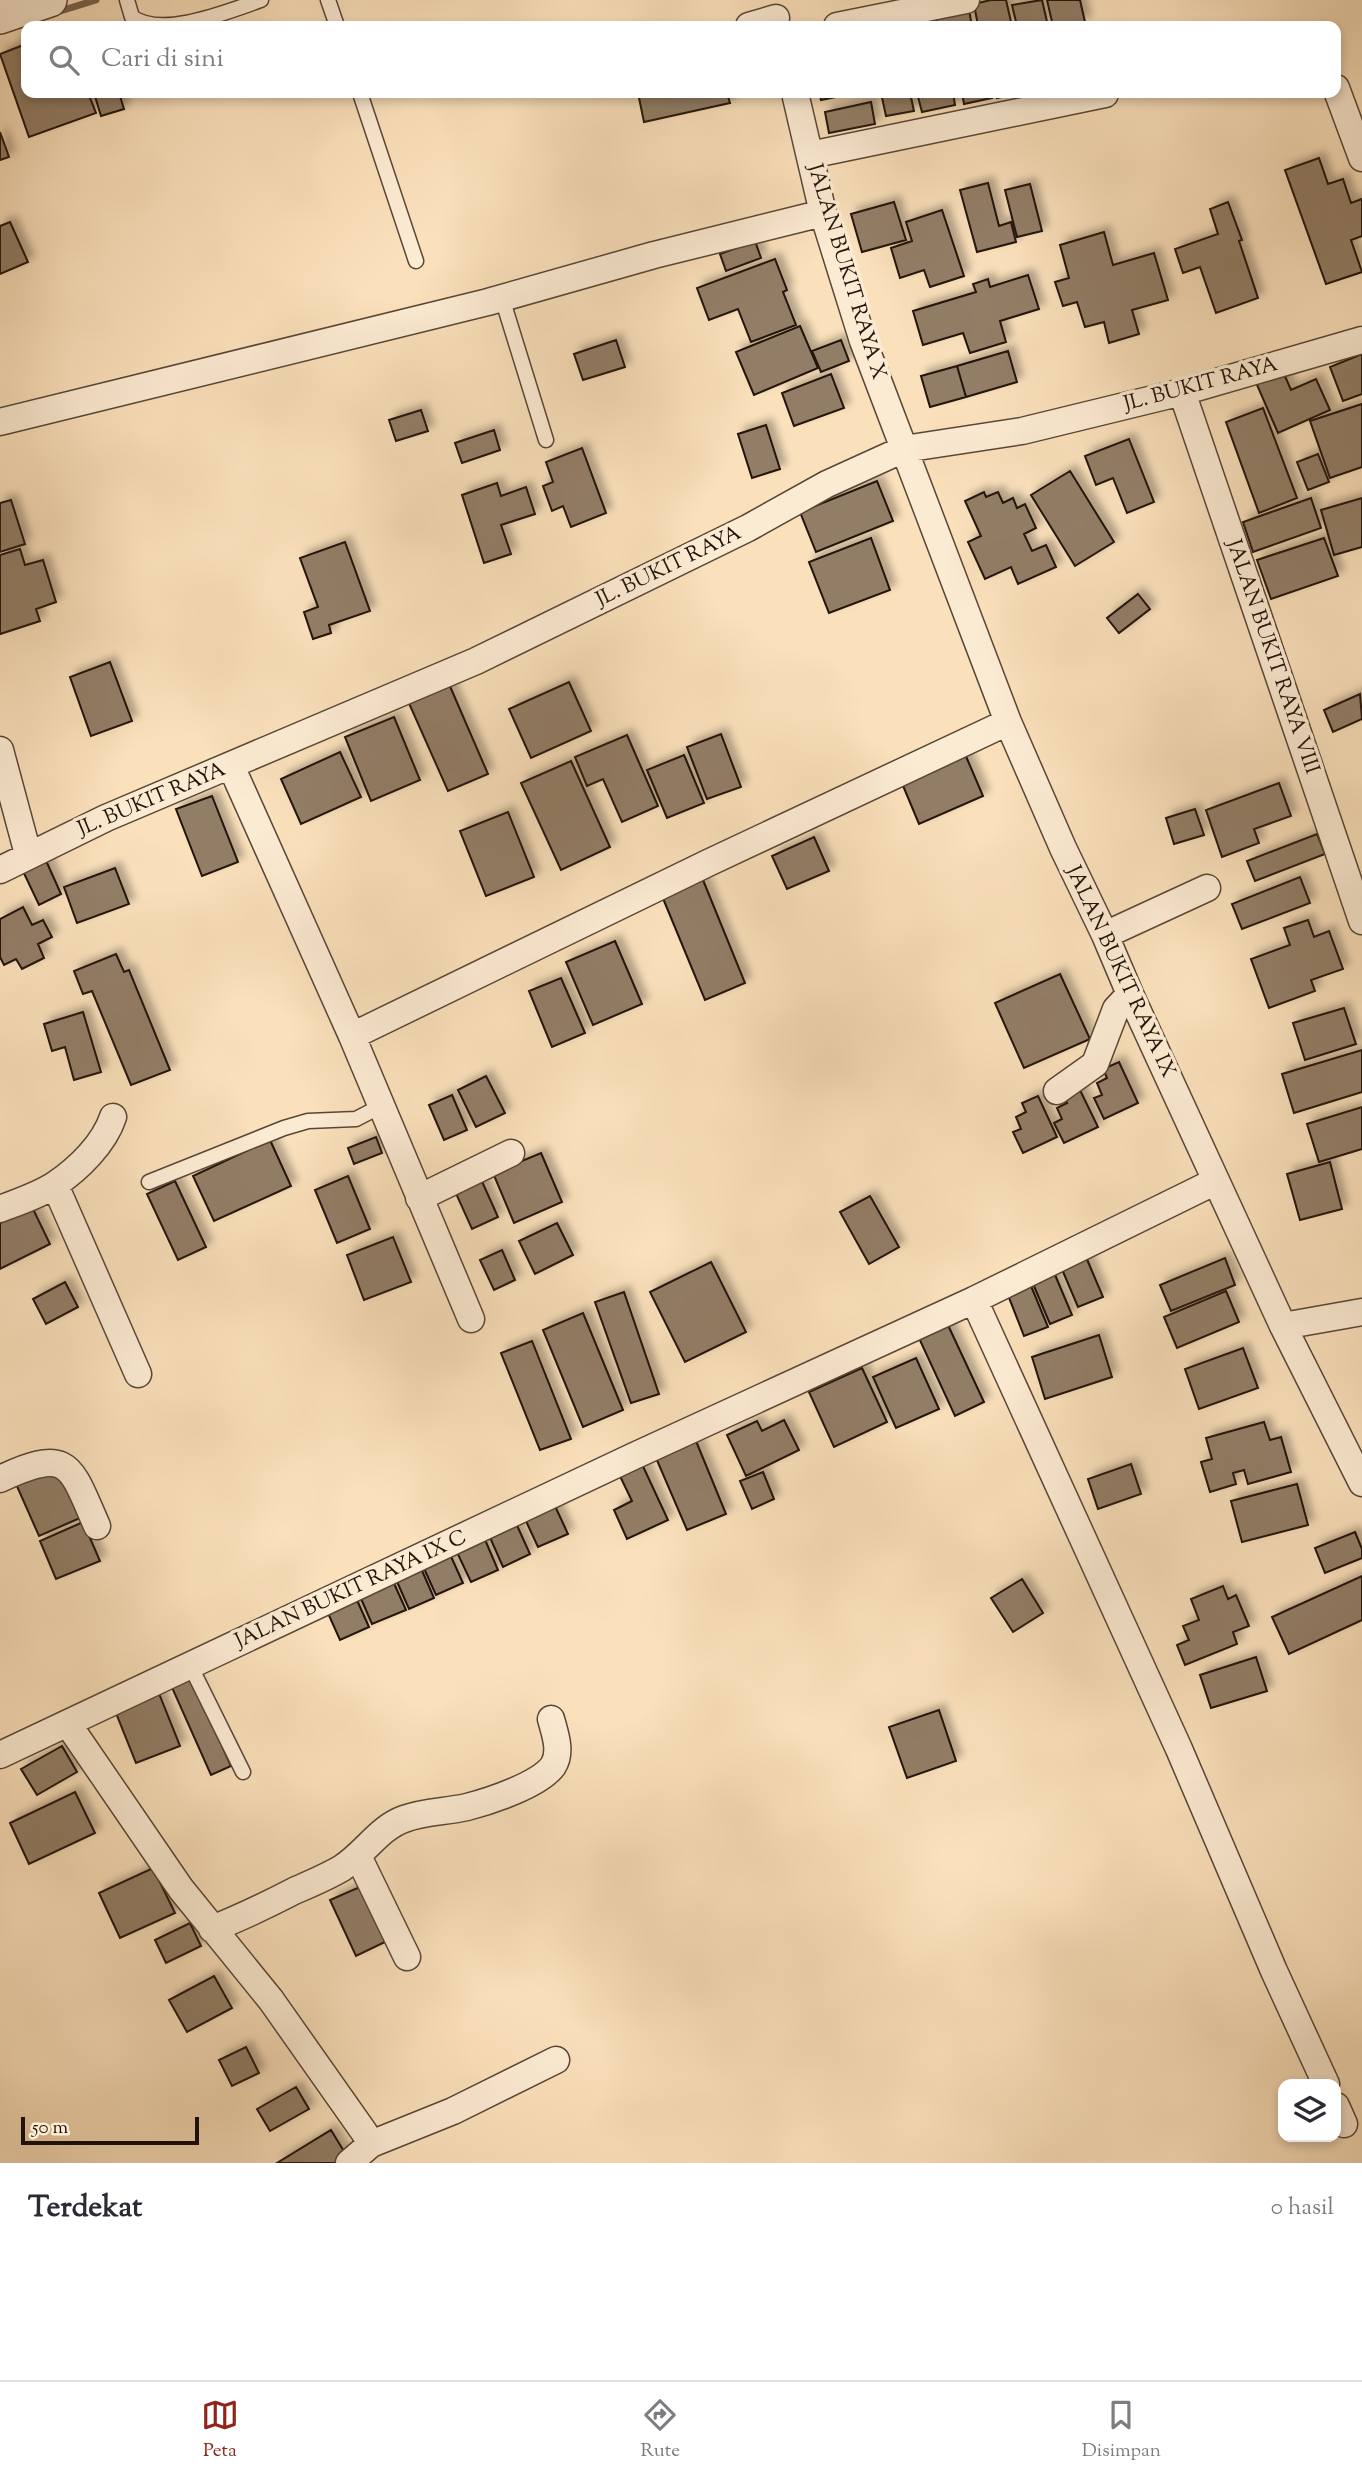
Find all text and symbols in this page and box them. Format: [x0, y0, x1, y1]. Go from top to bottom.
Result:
search box [21, 21, 1341, 98]
icon: search [45, 41, 83, 79]
text: Cari di sini [101, 41, 224, 78]
street label: JALAN BUKIT RAYA X [799, 160, 893, 384]
street label: JL. BUKIT RAYA [1120, 350, 1281, 420]
street label: JL. BUKIT RAYA [590, 519, 747, 616]
street label: JALAN BUKIT RAYA VIII [1217, 535, 1326, 778]
street label: JL. BUKIT RAYA [72, 755, 231, 845]
street label: JALAN BUKIT RAYA IX [1057, 860, 1182, 1083]
street label: JALAN BUKIT RAYA IX C [229, 1523, 472, 1657]
map controls [1278, 2079, 1341, 2142]
button: layers [1278, 2079, 1341, 2142]
scale bar [21, 2114, 200, 2146]
text: 50 m [32, 2115, 68, 2142]
text: Terdekat [28, 2187, 142, 2230]
text: 0 hasil [1271, 2192, 1334, 2225]
tab: Peta [201, 2396, 239, 2465]
tab: Rute [641, 2396, 680, 2465]
tab: Disimpan [1082, 2396, 1161, 2465]

